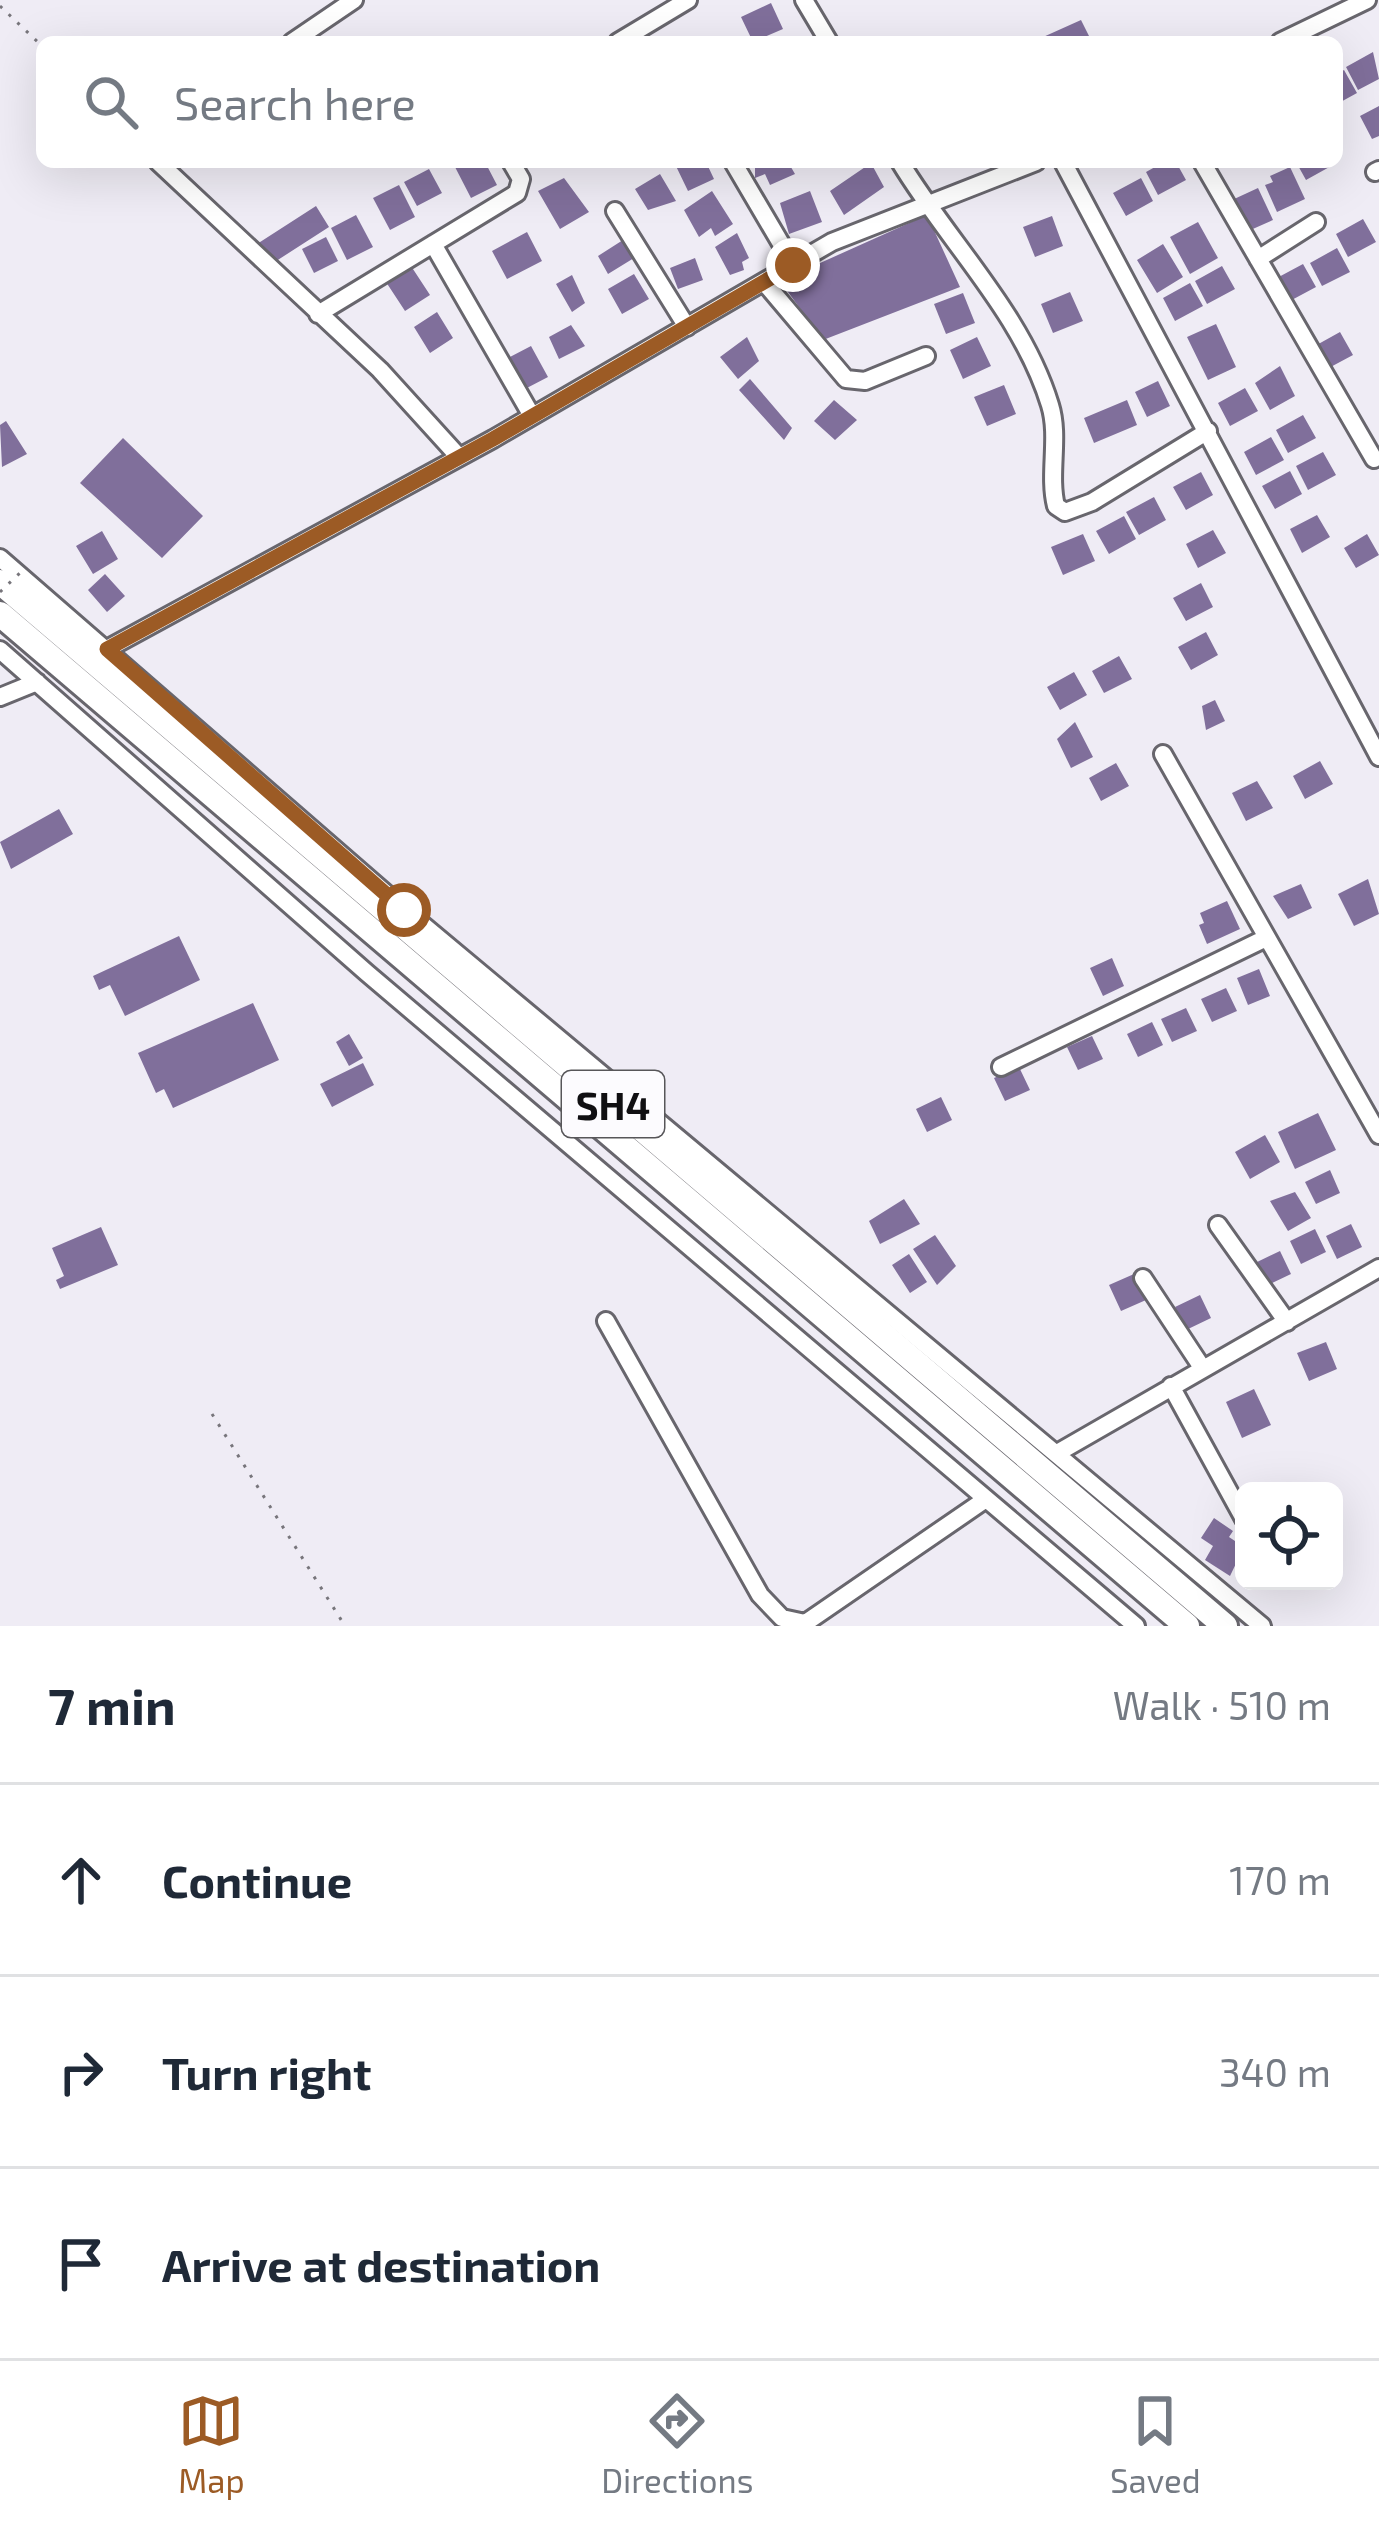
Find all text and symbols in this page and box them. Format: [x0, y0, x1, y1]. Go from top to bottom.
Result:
search box [36, 36, 1343, 168]
icon: search [78, 69, 144, 135]
text: Search here [174, 75, 416, 129]
route end [766, 238, 820, 292]
route start [377, 883, 431, 937]
road number: SH4 [562, 1071, 664, 1137]
map controls [1235, 1482, 1343, 1590]
button: locate [1235, 1482, 1343, 1590]
text: 7 min [48, 1674, 176, 1735]
text: Walk · 510 m [1113, 1681, 1331, 1728]
icon: ahead [48, 1847, 114, 1913]
text: Continue [162, 1853, 352, 1907]
text: 170 m [1229, 1856, 1331, 1903]
icon: right [48, 2039, 114, 2105]
text: Turn right [162, 2045, 371, 2099]
text: 340 m [1219, 2048, 1331, 2095]
icon: arrive [48, 2231, 114, 2297]
text: Arrive at destination [162, 2237, 600, 2291]
tab: Map [178, 2388, 245, 2500]
tab: Directions [601, 2388, 753, 2500]
tab: Saved [1110, 2388, 1201, 2500]

